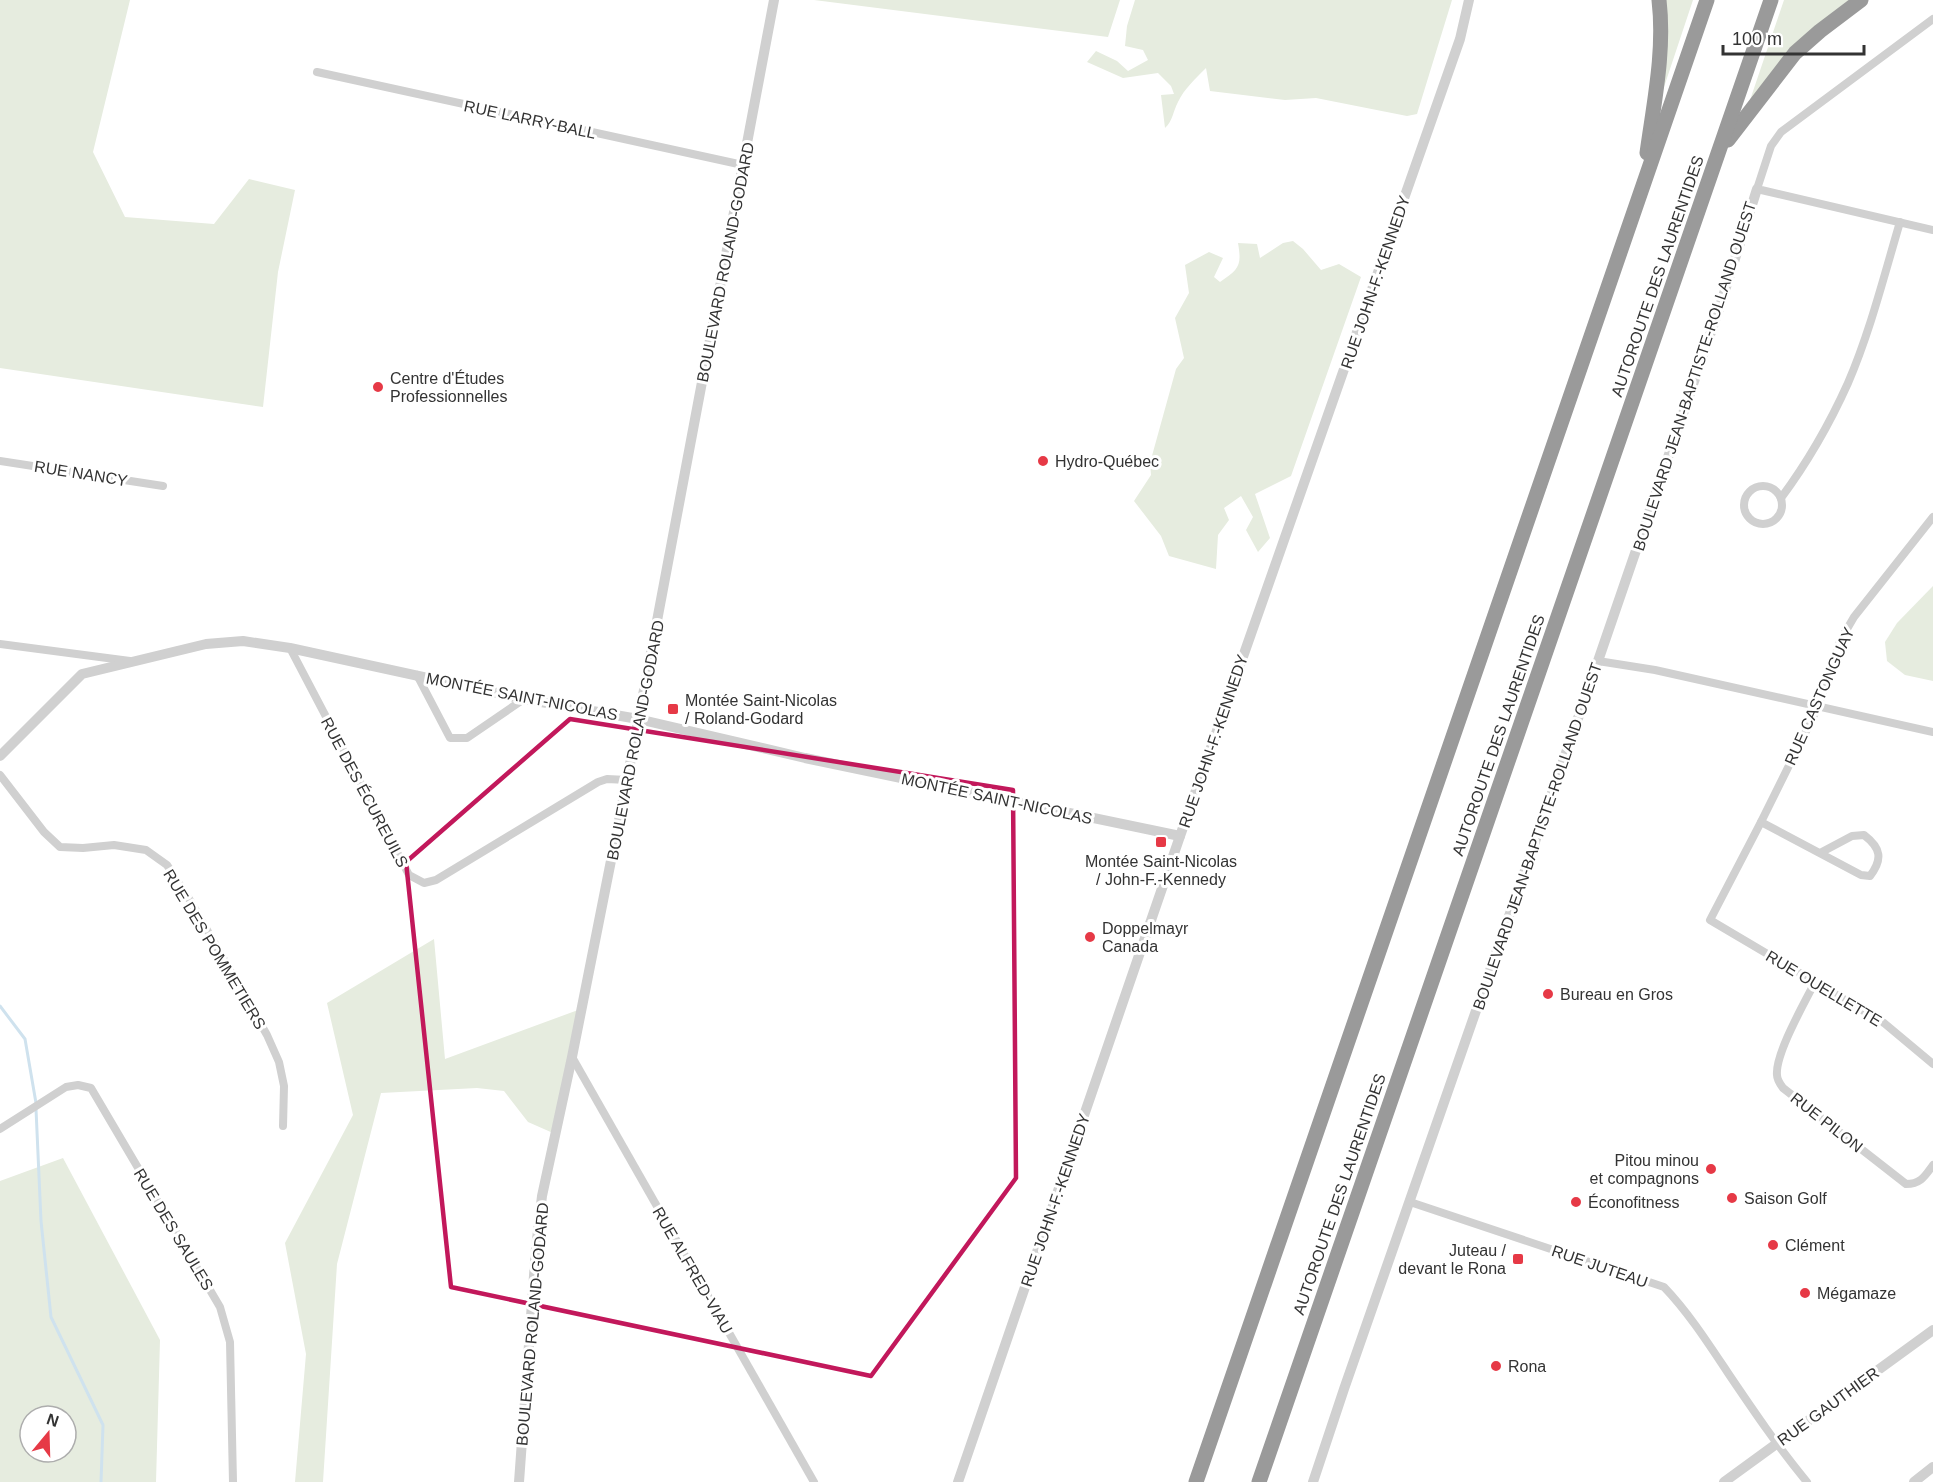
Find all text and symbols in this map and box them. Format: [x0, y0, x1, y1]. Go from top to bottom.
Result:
scale bar [1723, 18, 1864, 56]
text: 100 m [1732, 29, 1782, 49]
street label: RUE LARRY-BALL [462, 97, 597, 142]
street label: BOULEVARD ROLAND-GODARD [694, 141, 757, 384]
street label: AUTOROUTE DES LAURENTIDES [1608, 153, 1707, 399]
street label: RUE JOHN-F.-KENNEDY [1338, 193, 1413, 371]
street label: BOULEVARD JEAN-BAPTISTE-ROLLAND OUEST [1630, 199, 1759, 553]
place label: Centre d'Études Professionnelles [390, 369, 507, 405]
marker: Centre d'Études Professionnelles [371, 380, 385, 394]
place label: Hydro-Québec [1055, 453, 1159, 470]
marker: Hydro-Québec [1036, 454, 1050, 468]
street label: RUE NANCY [33, 458, 129, 489]
street label: AUTOROUTE DES LAURENTIDES [1449, 612, 1548, 858]
street label: BOULEVARD ROLAND-GODARD [604, 619, 667, 862]
street label: RUE CASTONGUAY [1781, 624, 1858, 768]
street label: RUE JOHN-F.-KENNEDY [1176, 652, 1251, 830]
street label: BOULEVARD JEAN-BAPTISTE-ROLLAND OUEST [1470, 660, 1605, 1012]
street label: MONTÉE SAINT-NICOLAS [425, 669, 619, 723]
place label: Montée Saint-Nicolas / Roland-Godard [685, 692, 837, 727]
marker: Montée Saint-Nicolas / Roland-Godard [666, 702, 680, 716]
street label: RUE DES ÉCUREUILS [318, 714, 412, 870]
street label: MONTÉE SAINT-NICOLAS [900, 769, 1094, 827]
marker: Montée Saint-Nicolas / John-F.-Kennedy [1154, 835, 1168, 849]
place label: Montée Saint-Nicolas / John-F.-Kennedy [1085, 853, 1237, 888]
street label: RUE DES POMMETIERS [160, 866, 269, 1032]
place label: Doppelmayr Canada [1102, 920, 1189, 955]
marker: Doppelmayr Canada [1083, 930, 1097, 944]
street label: RUE OUELLETTE [1763, 947, 1885, 1030]
place label: Bureau en Gros [1560, 986, 1673, 1003]
marker: Bureau en Gros [1541, 987, 1555, 1001]
street label: AUTOROUTE DES LAURENTIDES [1290, 1071, 1389, 1317]
street label: RUE PILON [1787, 1089, 1866, 1156]
street label: RUE JOHN-F.-KENNEDY [1018, 1111, 1093, 1289]
place label: Pitou minou et compagnons [1590, 1152, 1699, 1187]
marker: Pitou minou et compagnons [1704, 1162, 1718, 1176]
street label: RUE DES SAULES [131, 1165, 217, 1293]
place label: Saison Golf [1744, 1190, 1827, 1207]
marker: Saison Golf [1725, 1191, 1739, 1205]
place label: Éconofitness [1588, 1193, 1680, 1211]
marker: Éconofitness [1569, 1195, 1583, 1209]
street label: BOULEVARD ROLAND-GODARD [513, 1202, 552, 1446]
street label: RUE ALFRED-VIAU [649, 1204, 736, 1336]
place label: Clément [1785, 1237, 1845, 1254]
marker: Clément [1766, 1238, 1780, 1252]
place label: Juteau / devant le Rona [1398, 1242, 1507, 1277]
street label: RUE JUTEAU [1550, 1242, 1650, 1291]
marker: Juteau / devant le Rona [1511, 1252, 1525, 1266]
place label: Mégamaze [1817, 1285, 1896, 1302]
marker: Mégamaze [1798, 1286, 1812, 1300]
place label: Rona [1508, 1358, 1546, 1375]
marker: Rona [1489, 1359, 1503, 1373]
street label: RUE GAUTHIER [1774, 1364, 1882, 1449]
north arrow [18, 1404, 78, 1464]
text: N [44, 1410, 61, 1430]

